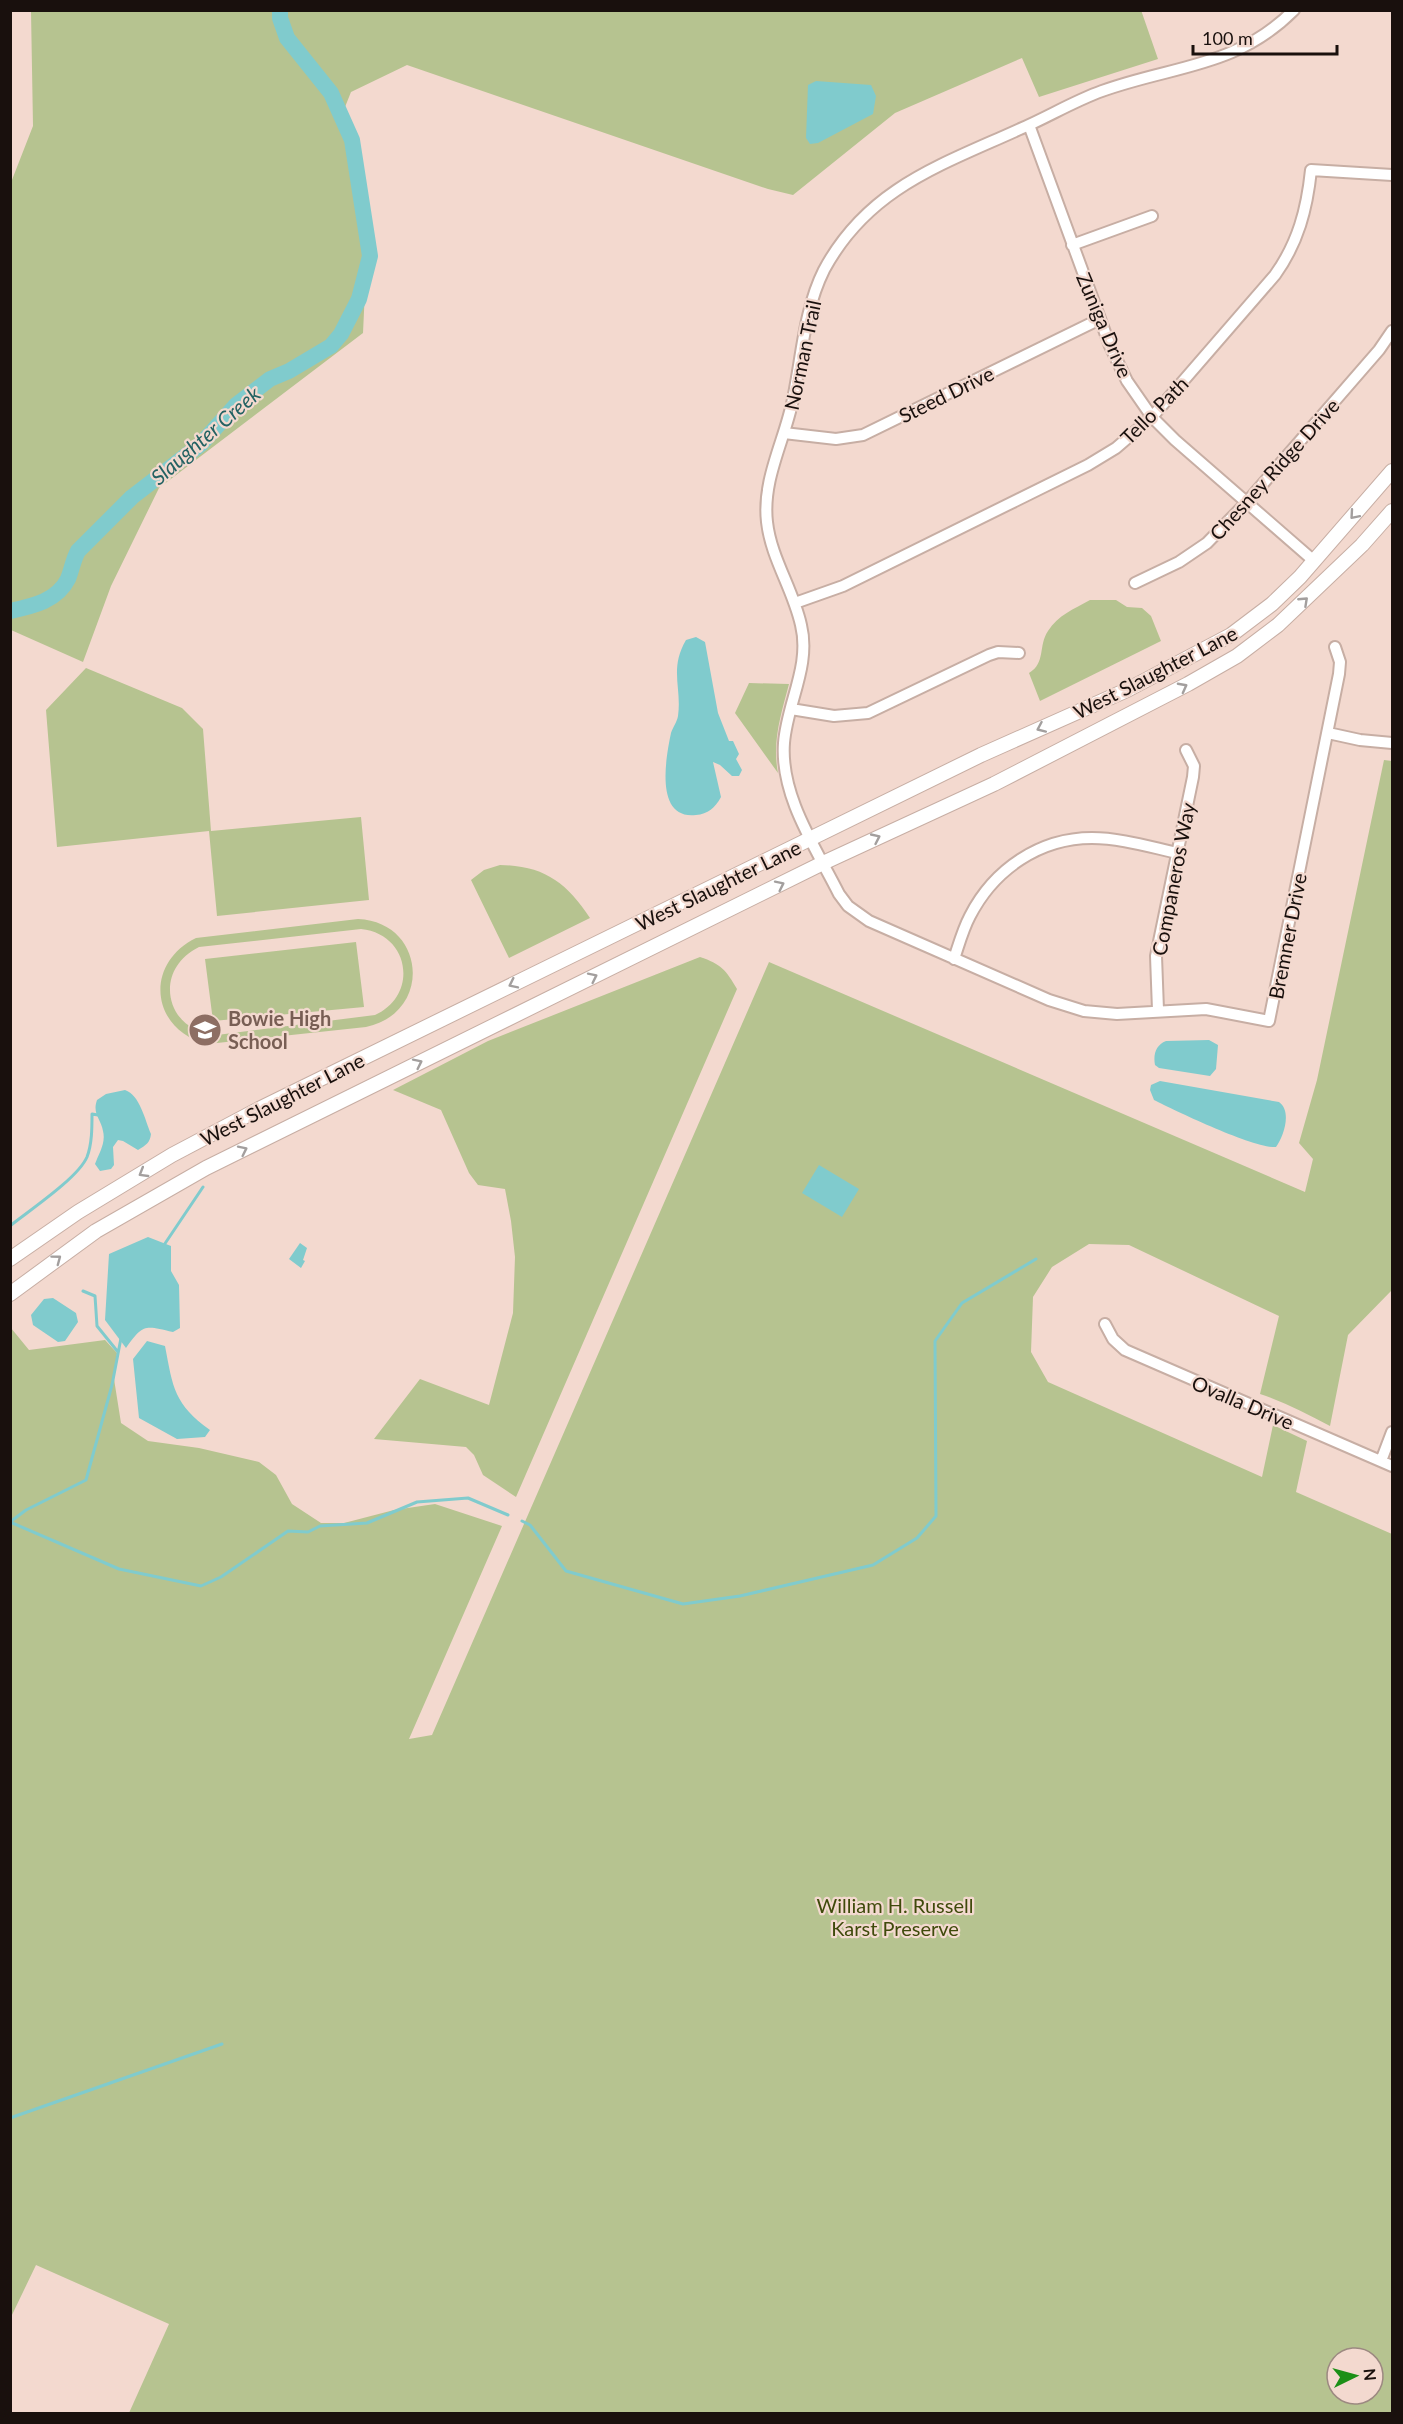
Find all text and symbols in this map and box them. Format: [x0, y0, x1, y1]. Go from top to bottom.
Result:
scale bar [1193, 18, 1337, 56]
text: 100 m [1202, 27, 1253, 49]
street label: Zuniga Drive [1072, 269, 1138, 381]
street label: Norman Trail [779, 298, 825, 412]
street label: Steed Drive [895, 361, 997, 427]
street label: Tello Path [1115, 371, 1193, 449]
water label: Slaughter Creek [145, 380, 266, 489]
street label: Chesney Ridge Drive [1204, 393, 1344, 545]
one-way arrow [1350, 508, 1361, 519]
one-way arrow [1296, 598, 1307, 609]
street label: West Slaughter Lane [1069, 620, 1241, 724]
one-way arrow [1176, 683, 1187, 694]
one-way arrow [1037, 721, 1048, 733]
street label: Companeros Way [1146, 800, 1200, 957]
one-way arrow [870, 834, 881, 846]
street label: West Slaughter Lane [632, 835, 804, 935]
street label: Bremner Drive [1263, 871, 1311, 1001]
one-way arrow [773, 881, 784, 892]
one-way arrow [586, 973, 597, 984]
one-way arrow [509, 977, 520, 989]
place label: Bowie High School [228, 1006, 331, 1053]
school or university icon: Bowie High School [187, 1012, 223, 1048]
street label: West Slaughter Lane [196, 1047, 368, 1151]
one-way arrow [412, 1059, 423, 1071]
one-way arrow [237, 1146, 248, 1157]
one-way arrow [139, 1165, 149, 1177]
one-way arrow [51, 1256, 62, 1267]
street label: Ovalla Drive [1189, 1370, 1297, 1434]
park label: William H. Russell Karst Preserve [817, 1893, 973, 1940]
north arrow [1325, 2346, 1385, 2406]
text: N [1360, 2368, 1380, 2382]

